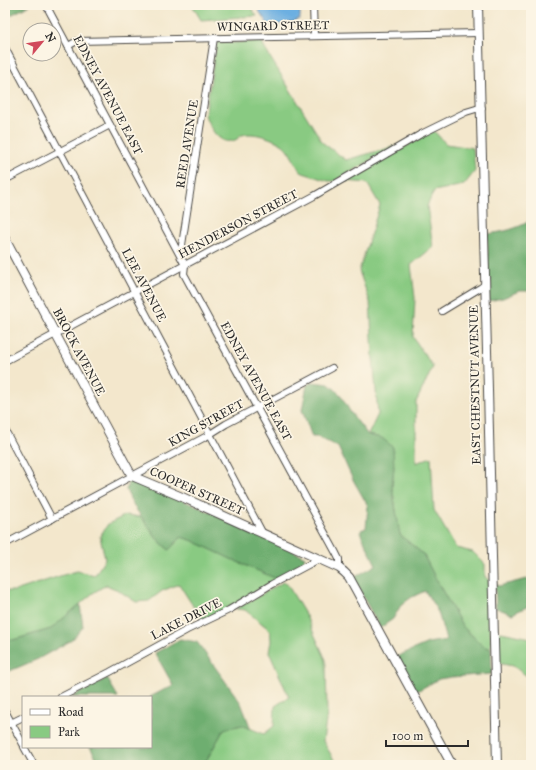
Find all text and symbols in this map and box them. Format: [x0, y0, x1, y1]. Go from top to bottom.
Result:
street label: WINGARD STREET [216, 18, 330, 34]
north arrow [22, 22, 62, 62]
text: N [42, 30, 59, 45]
street label: EDNEY AVENUE EAST [70, 33, 146, 157]
street label: REED AVENUE [173, 98, 201, 190]
street label: HENDERSON STREET [176, 187, 300, 261]
street label: LEE AVENUE [119, 246, 169, 324]
street label: EAST CHESTNUT AVENUE [467, 305, 483, 465]
street label: BROCK AVENUE [50, 306, 108, 398]
street label: EDNEY AVENUE EAST [218, 319, 294, 443]
street label: KING STREET [166, 397, 246, 449]
street label: COOPER STREET [148, 464, 246, 518]
street label: LAKE DRIVE [149, 595, 224, 643]
legend [22, 696, 152, 748]
text: Road [58, 705, 84, 719]
scale bar [386, 722, 468, 748]
text: Park [58, 725, 80, 739]
text: 100 m [392, 729, 423, 743]

